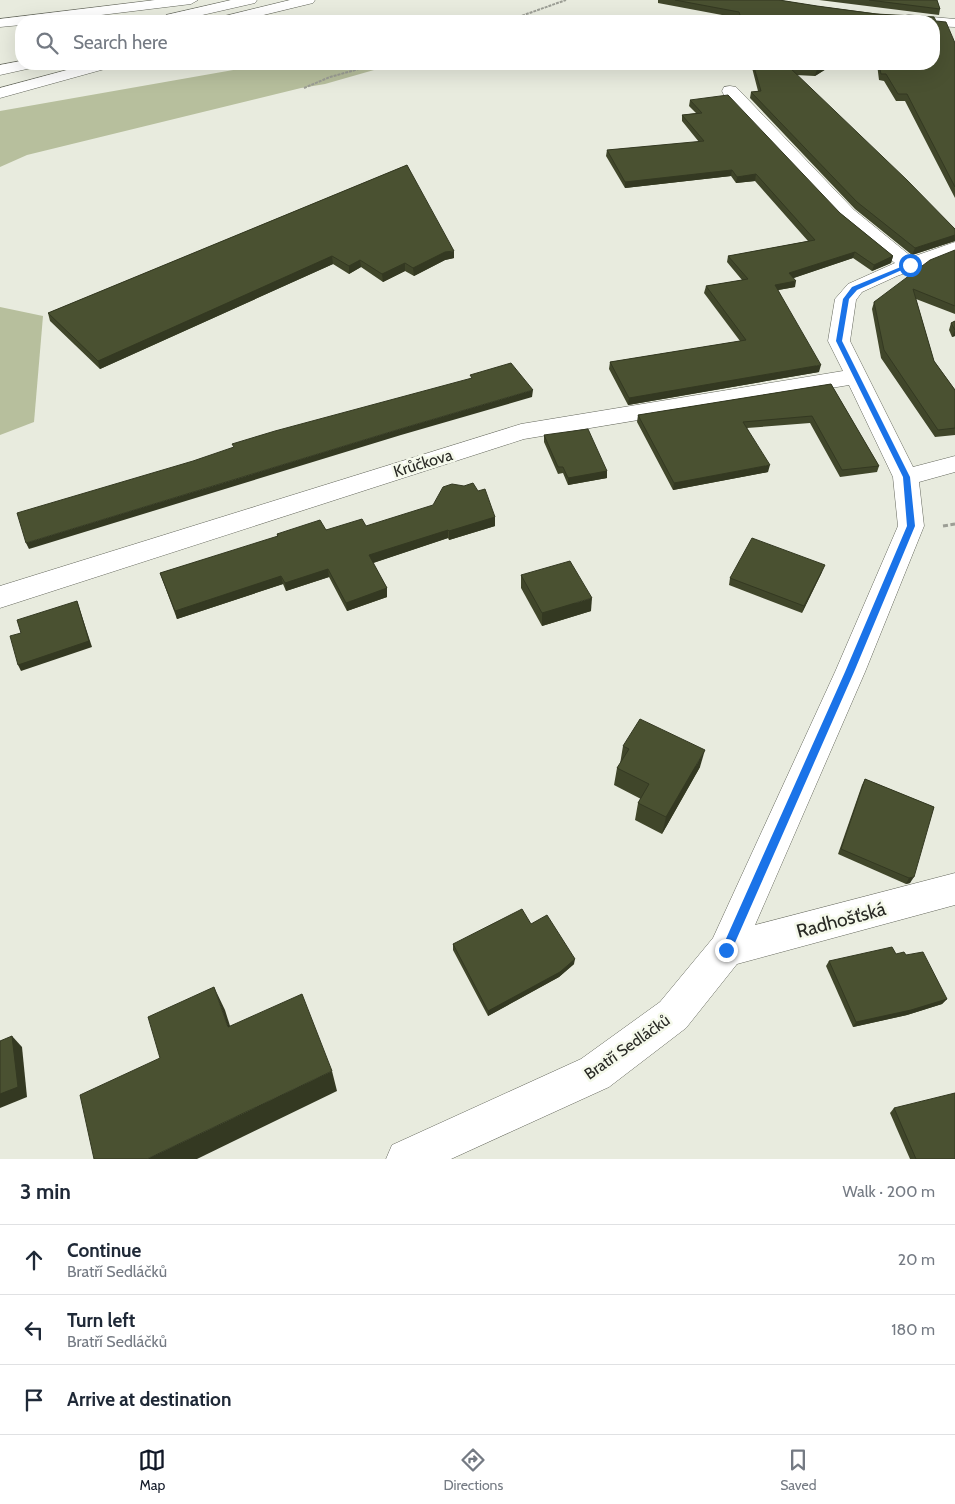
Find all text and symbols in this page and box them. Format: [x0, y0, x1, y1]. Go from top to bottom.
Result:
search box [15, 15, 940, 70]
icon: search [33, 29, 61, 57]
text: Search here [73, 31, 167, 54]
route start [899, 254, 922, 277]
street label: Krůčkova [391, 445, 455, 481]
street label: Radhošťská [794, 897, 888, 943]
route end [715, 939, 738, 962]
street label: Bratří Sedláčků [581, 1011, 673, 1083]
text: 3 min [20, 1179, 71, 1204]
text: Walk · 200 m [843, 1182, 935, 1201]
text: Continue [67, 1239, 141, 1262]
icon: ahead [20, 1246, 48, 1274]
text: 20 m [898, 1250, 935, 1269]
text: Bratří Sedláčků [67, 1262, 167, 1281]
text: Turn left [67, 1309, 135, 1332]
icon: left [20, 1316, 48, 1344]
text: 180 m [891, 1320, 935, 1339]
text: Bratří Sedláčků [67, 1332, 167, 1351]
icon: arrive [20, 1386, 48, 1414]
text: Arrive at destination [67, 1388, 231, 1411]
tab: Map [138, 1446, 166, 1494]
tab: Directions [443, 1446, 503, 1494]
tab: Saved [780, 1446, 817, 1494]

